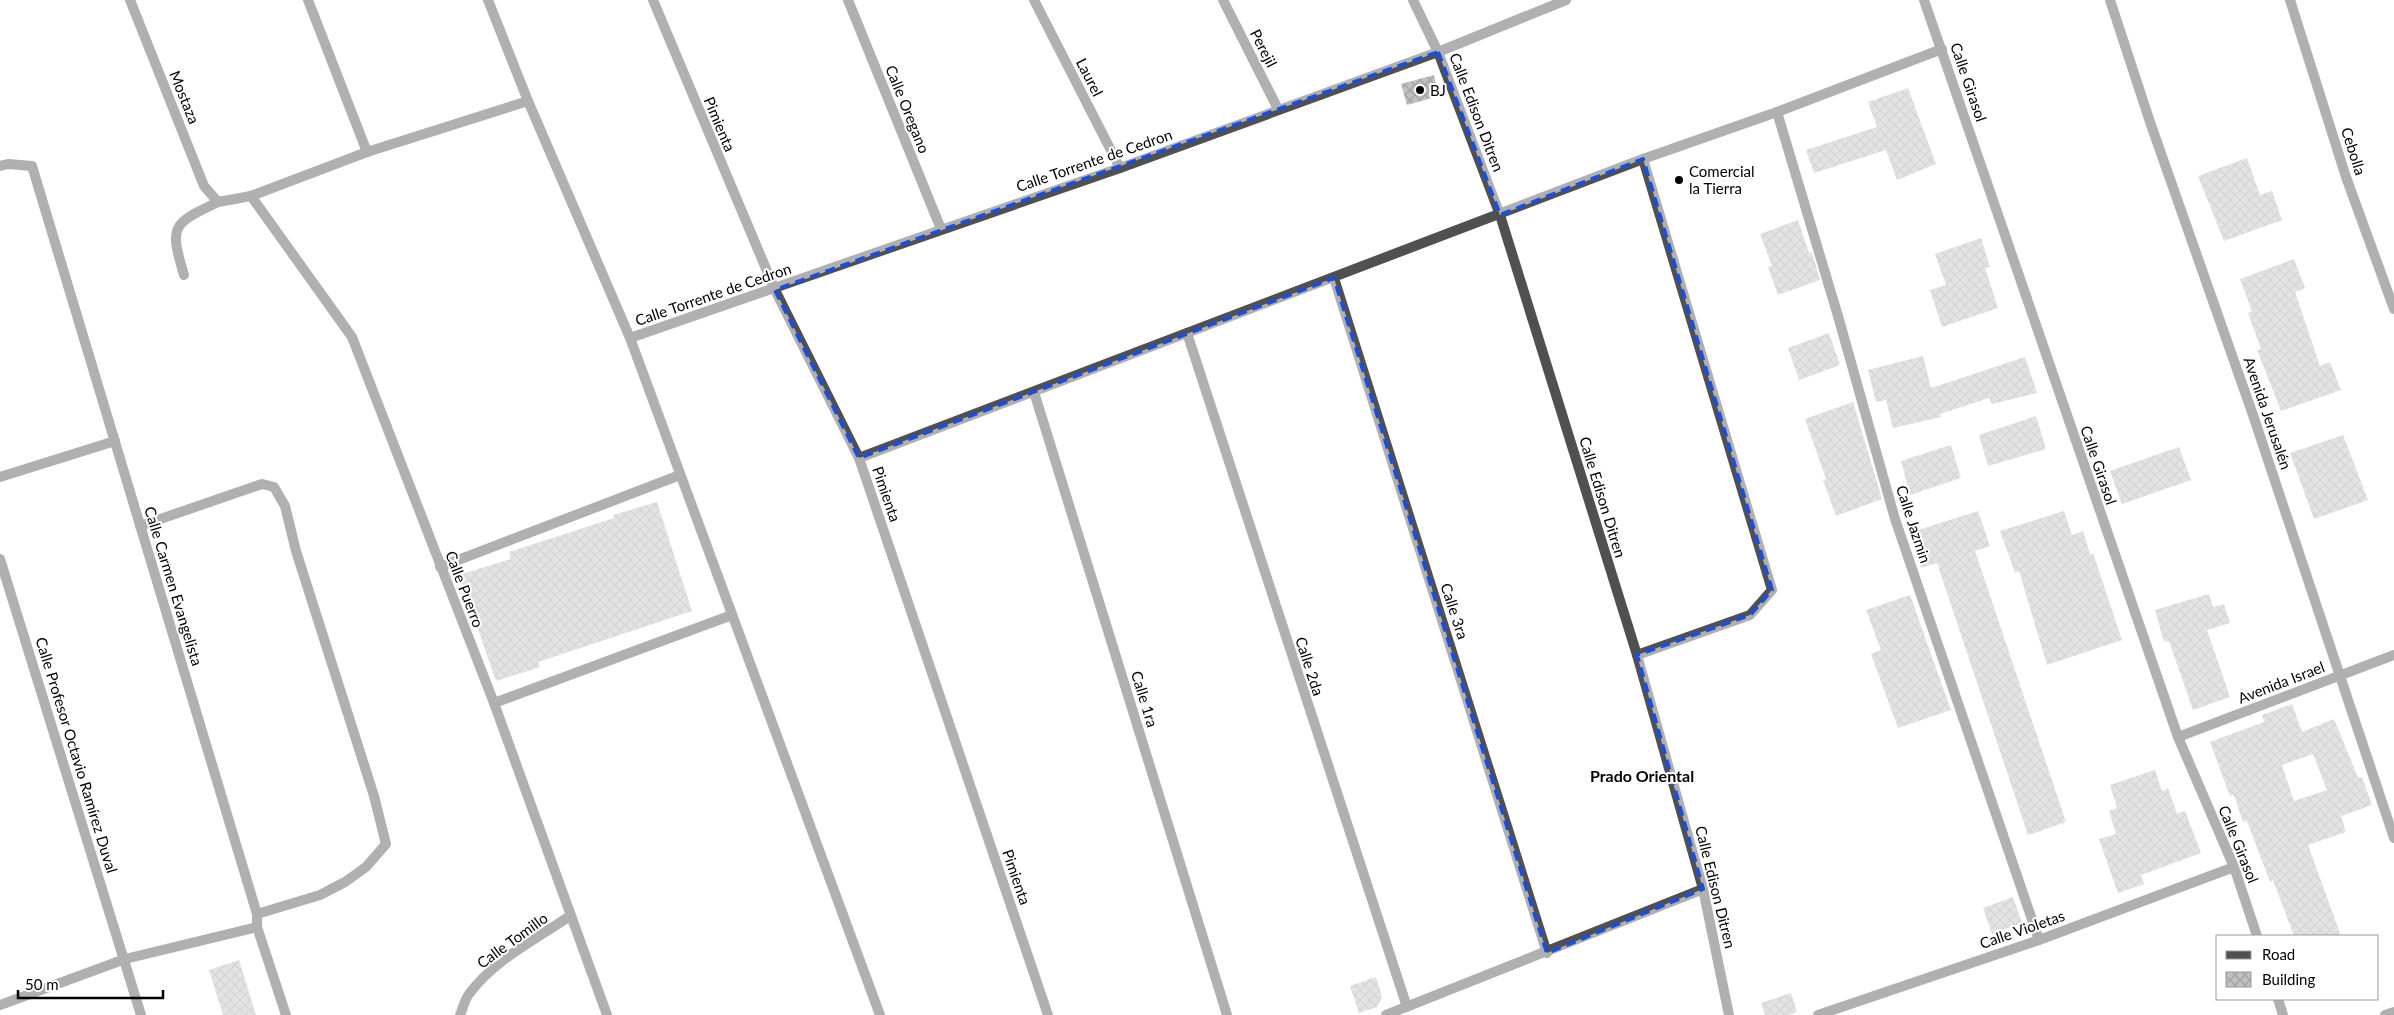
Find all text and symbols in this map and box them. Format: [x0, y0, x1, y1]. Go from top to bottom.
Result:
street label: Perejil [1247, 26, 1281, 70]
street label: Calle Girasol [1947, 40, 1991, 124]
street label: Calle Edison Ditren [1446, 50, 1508, 174]
street label: Laurel [1073, 55, 1107, 99]
street label: Calle Oregano [882, 62, 934, 156]
street label: Mostaza [166, 68, 204, 126]
place label: BJ [1430, 81, 1446, 99]
marker: BJ [1414, 84, 1426, 96]
street label: Pimienta [700, 94, 740, 154]
street label: Calle Torrente de Cedron [1014, 125, 1174, 195]
street label: Cebolla [2338, 125, 2370, 177]
place label: Comercial la Tierra [1689, 162, 1755, 197]
marker: Comercial la Tierra [1673, 174, 1685, 186]
street label: Calle Torrente de Cedron [633, 259, 793, 329]
street label: Avenida Jerusalén [2240, 354, 2296, 472]
street label: Calle Girasol [2077, 423, 2121, 507]
street label: Calle Edison Ditren [1576, 434, 1630, 560]
street label: Pimienta [869, 464, 905, 524]
street label: Calle Jazmin [1893, 483, 1935, 565]
street label: Calle Carmen Evangelista [141, 504, 207, 668]
street label: Calle Puerro [442, 548, 488, 630]
street label: Calle 3ra [1438, 581, 1472, 641]
street label: Calle 2da [1292, 634, 1328, 698]
street label: Calle Profesor Octavio Ramírez Duval [32, 635, 122, 875]
street label: Avenida Israel [2235, 657, 2327, 707]
street label: Calle 1ra [1128, 669, 1162, 729]
district label: Prado Oriental [1590, 766, 1694, 785]
street label: Calle Girasol [2215, 803, 2263, 885]
street label: Calle Edison Ditren [1692, 824, 1740, 950]
street label: Pimienta [999, 847, 1035, 907]
street label: Calle Violetas [1977, 906, 2067, 952]
street label: Calle Tomillo [473, 908, 551, 972]
legend [2216, 935, 2379, 1000]
text: Road [2262, 945, 2295, 963]
scale bar [18, 968, 162, 1000]
text: Building [2262, 970, 2315, 988]
text: 50 m [25, 975, 59, 993]

